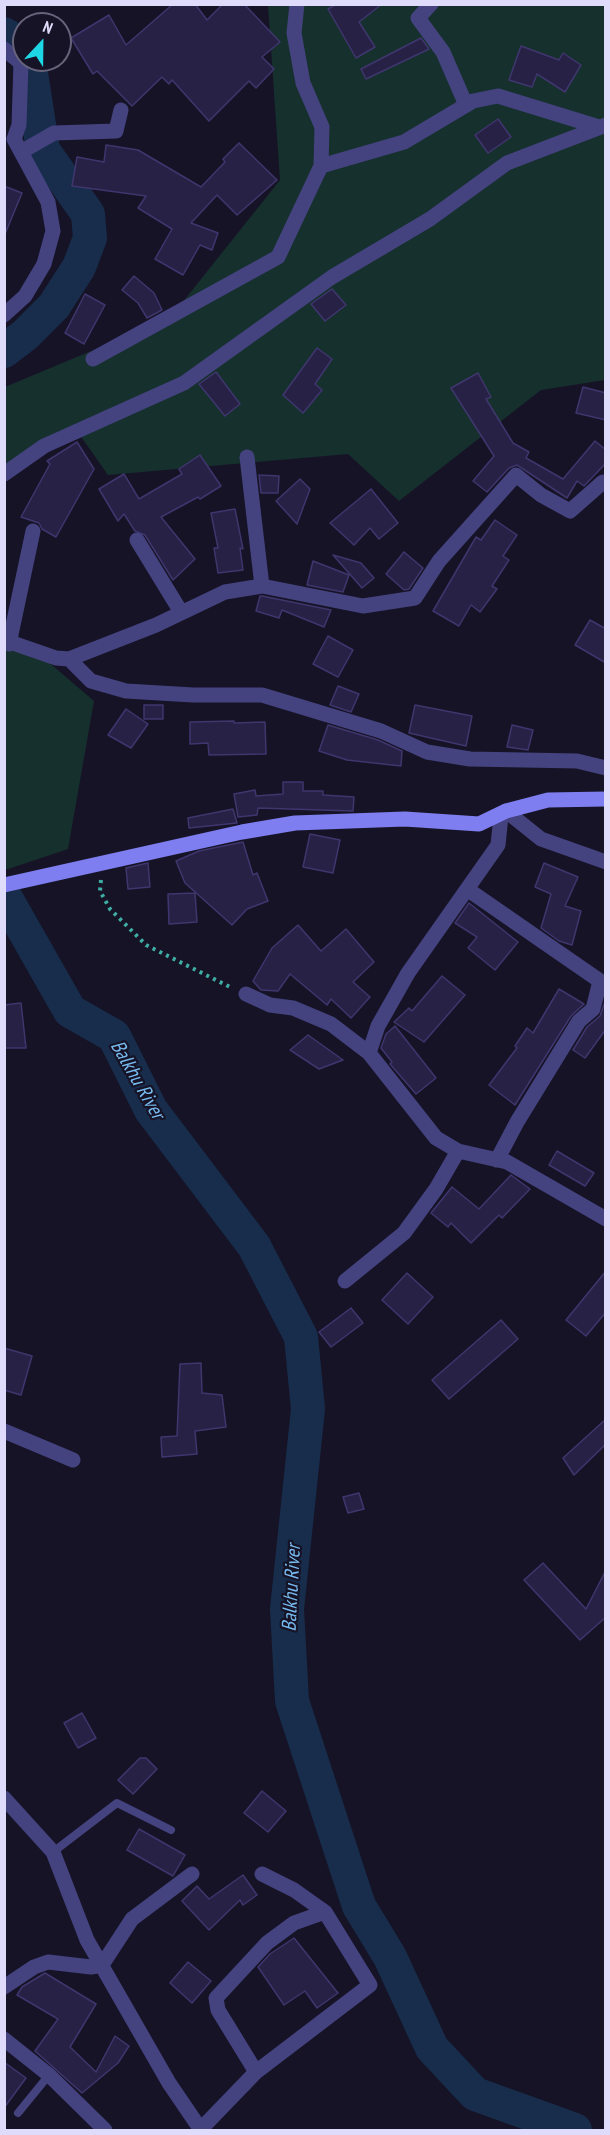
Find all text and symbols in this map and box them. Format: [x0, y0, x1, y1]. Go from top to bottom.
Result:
north arrow [12, 12, 72, 72]
text: N [40, 16, 56, 38]
water label: Balkhu River [105, 1036, 169, 1124]
water label: Balkhu River [278, 1544, 306, 1632]

